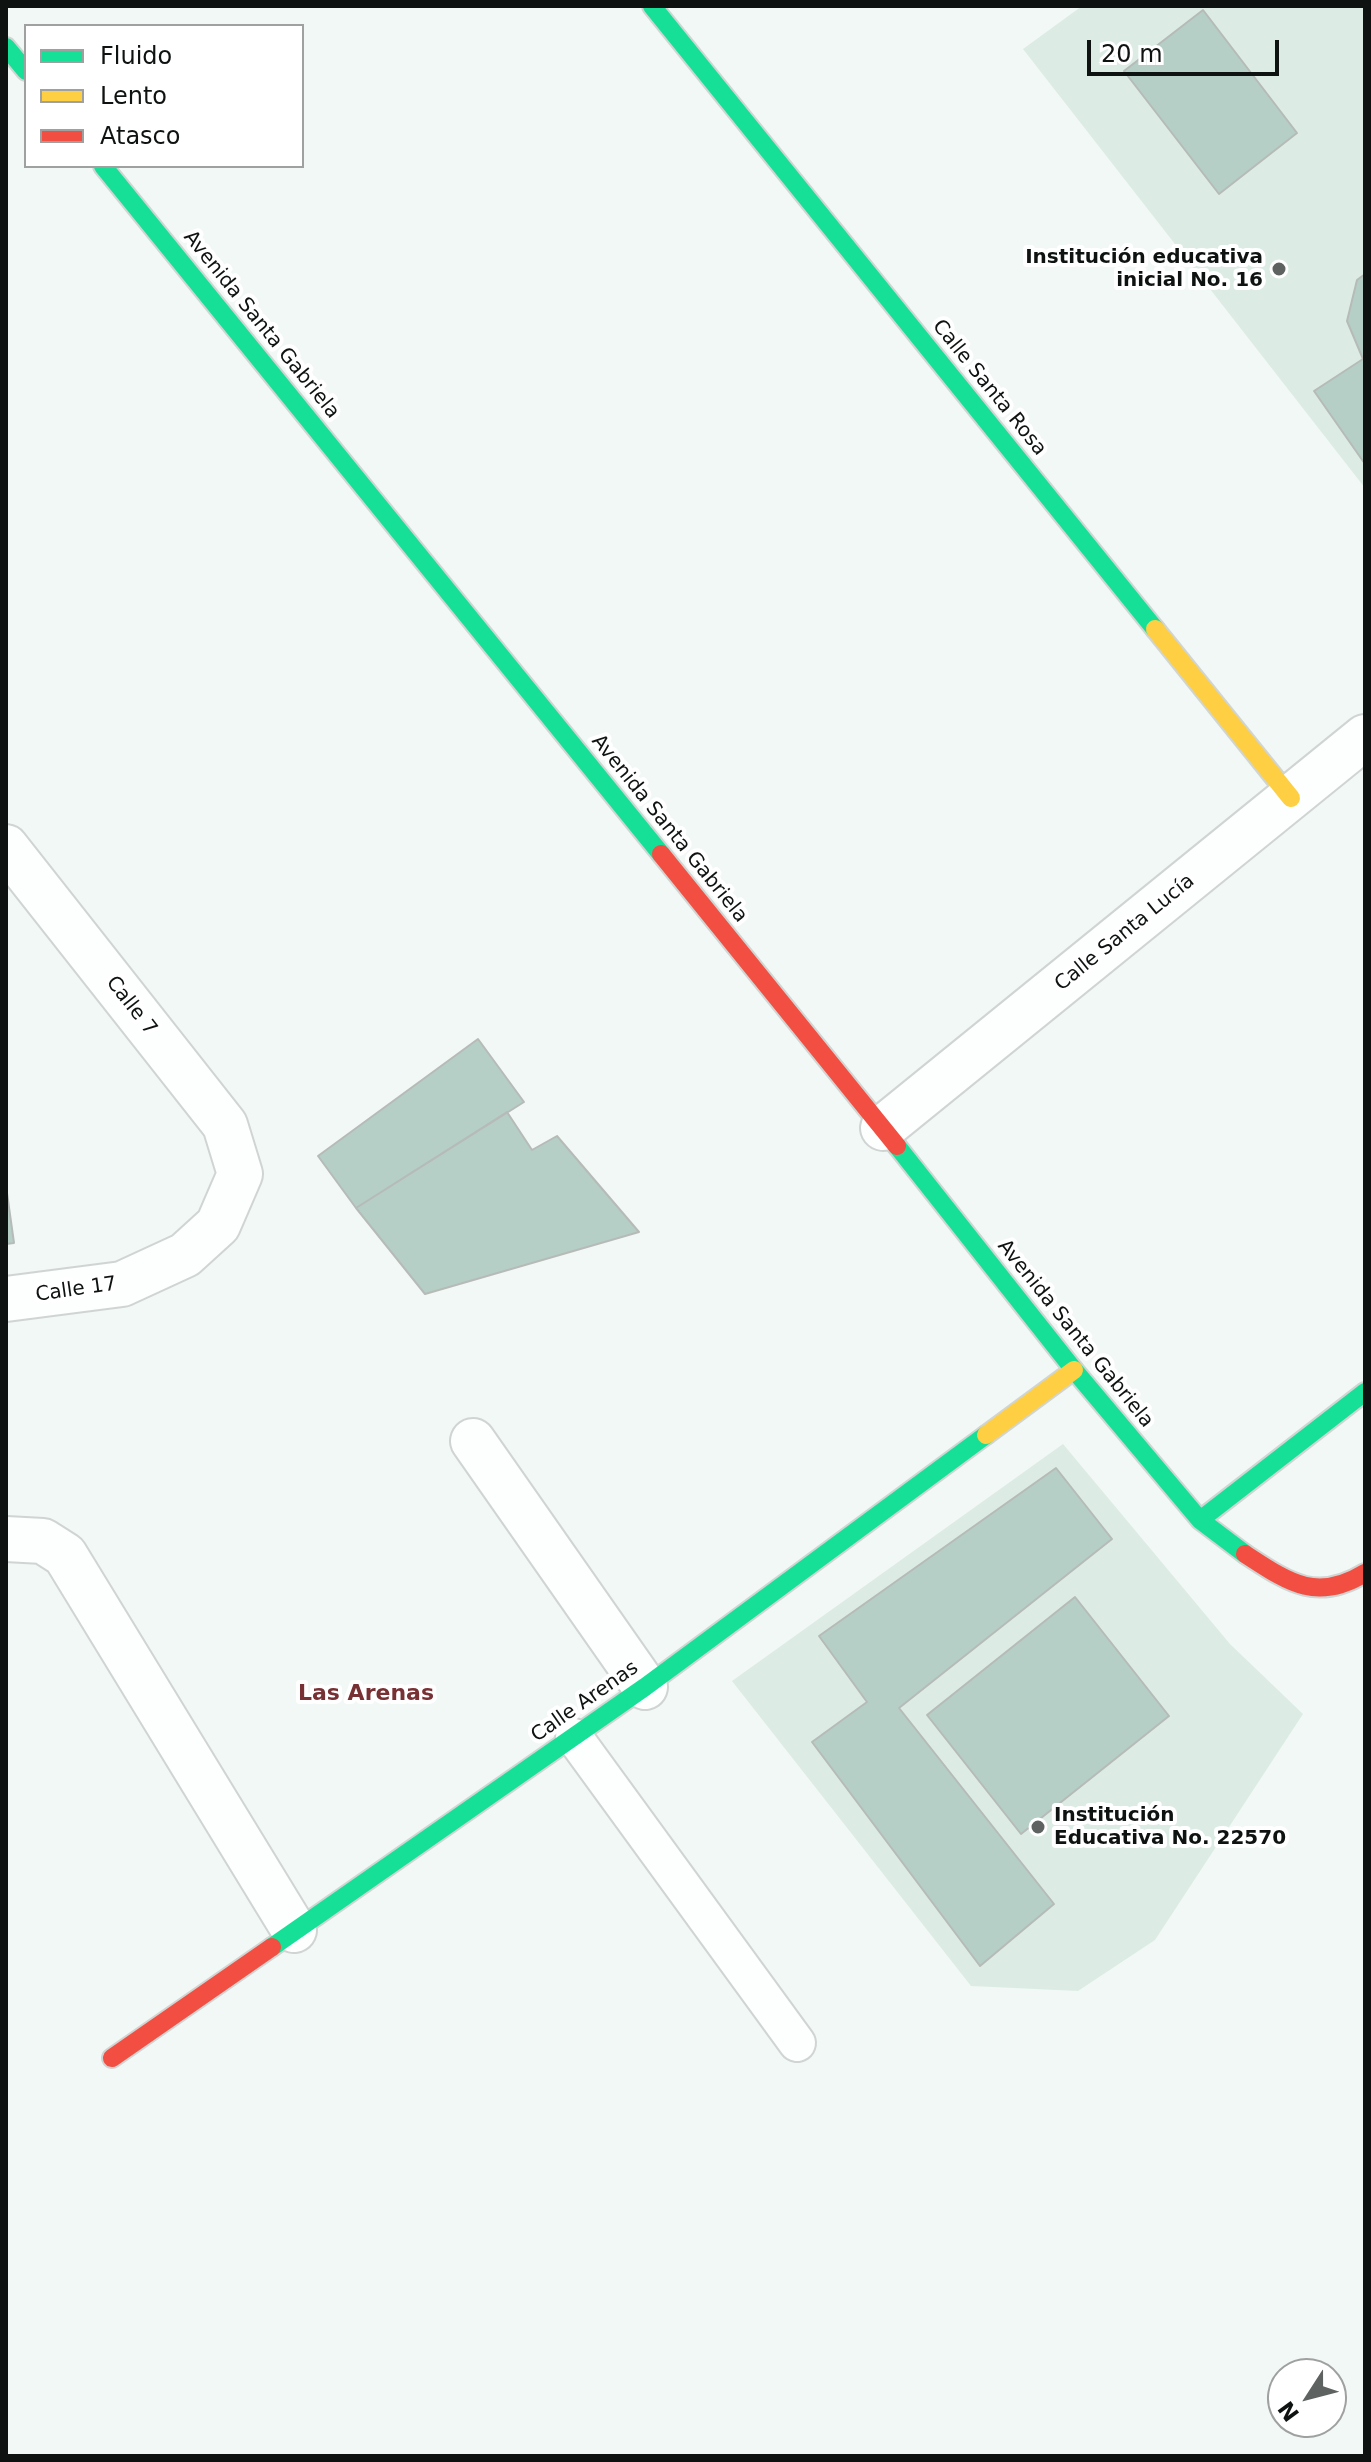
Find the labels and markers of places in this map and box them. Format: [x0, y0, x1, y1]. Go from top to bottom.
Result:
place label: Institución educativa inicial No. 16 [1025, 246, 1263, 293]
marker: Institución educativa inicial No. 16 [1270, 260, 1288, 278]
place label: Institución Educativa No. 22570 [1054, 1804, 1286, 1851]
marker: Institución Educativa No. 22570 [1029, 1818, 1047, 1836]

